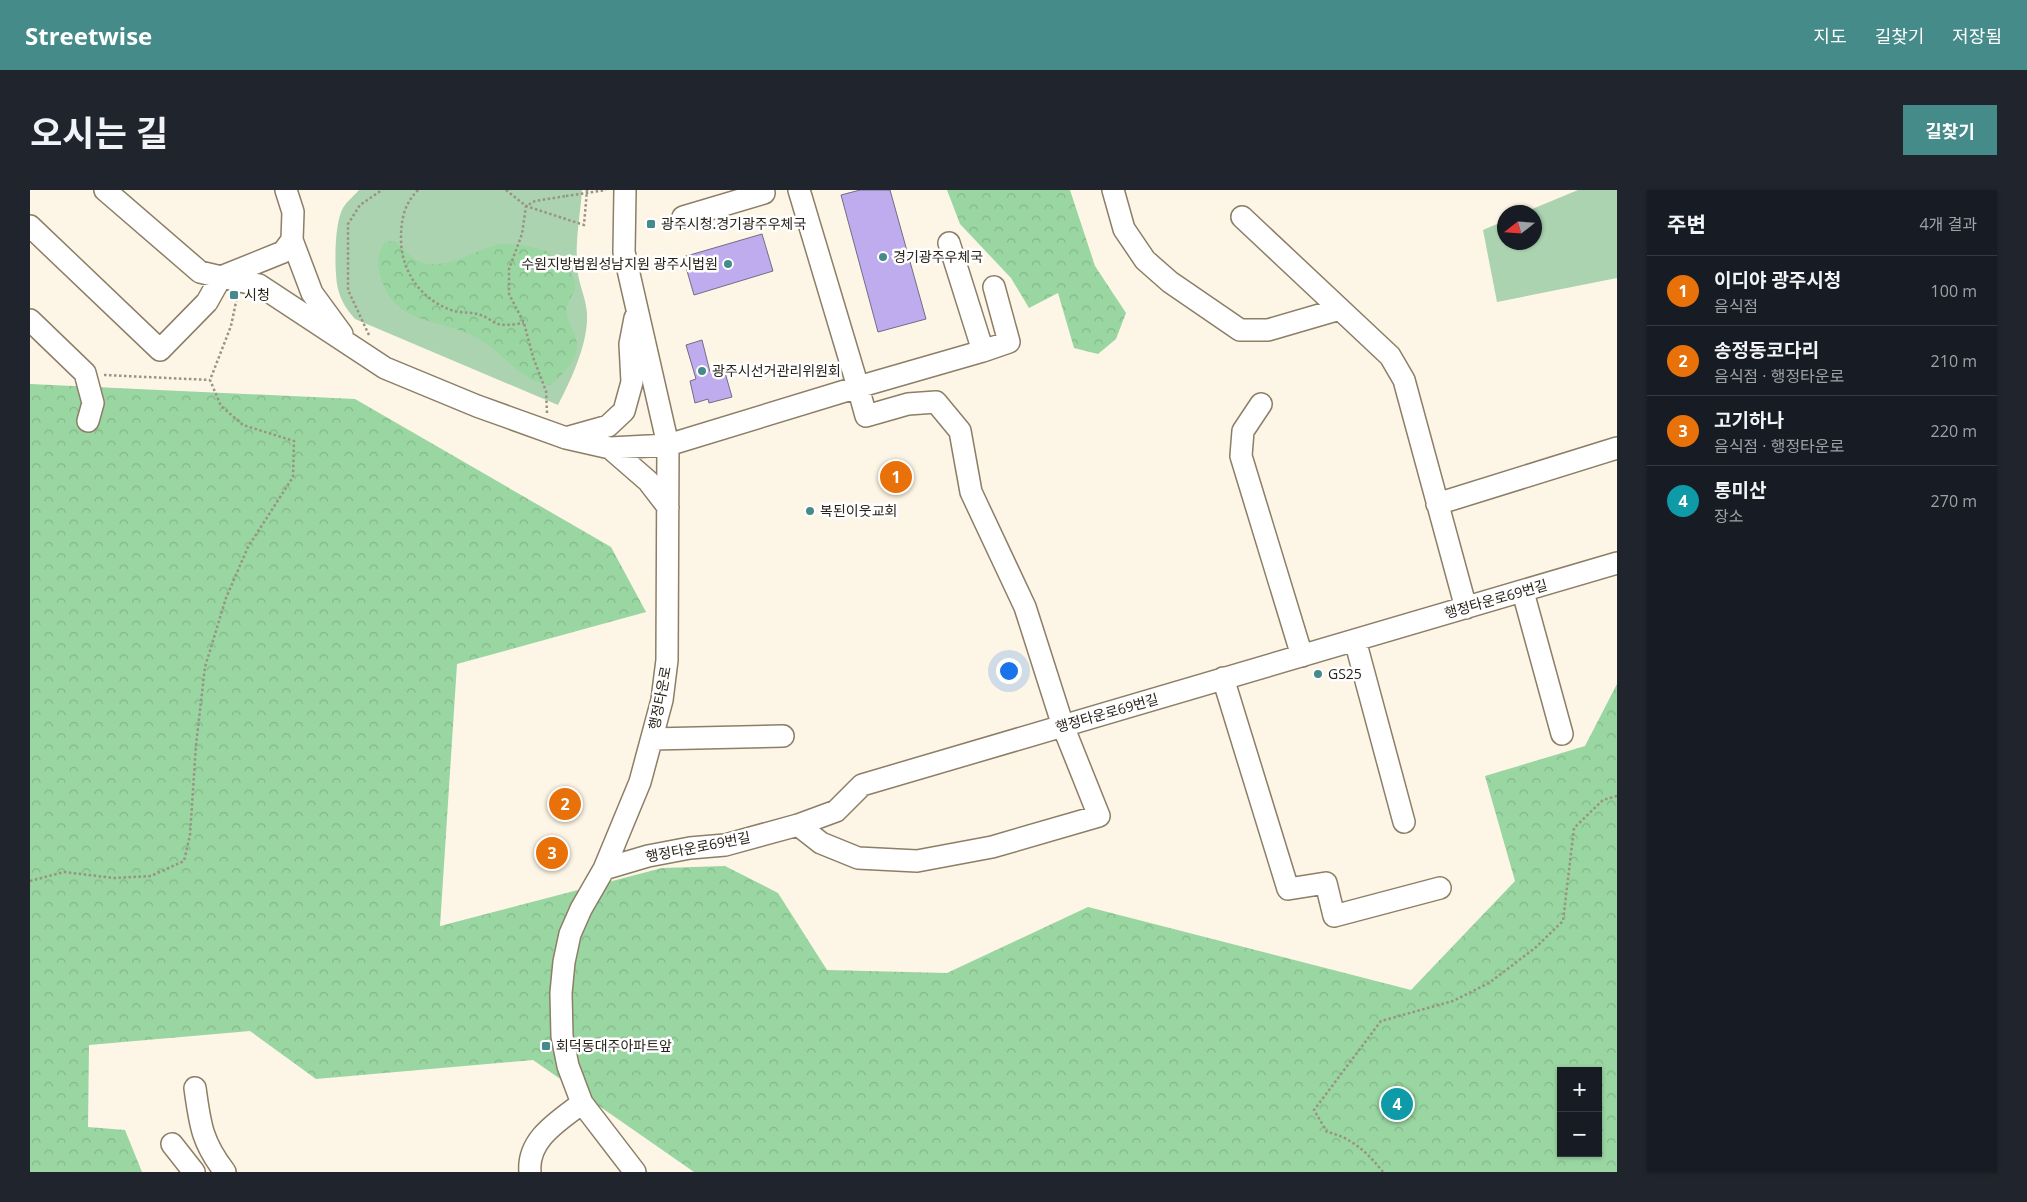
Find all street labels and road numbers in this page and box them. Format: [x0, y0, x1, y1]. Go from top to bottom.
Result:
street label: 행정타운로69번길 [1442, 575, 1550, 622]
street label: 행정타운로 [644, 664, 675, 731]
street label: 행정타운로69번길 [1053, 689, 1161, 736]
street label: 행정타운로69번길 [644, 827, 752, 866]

